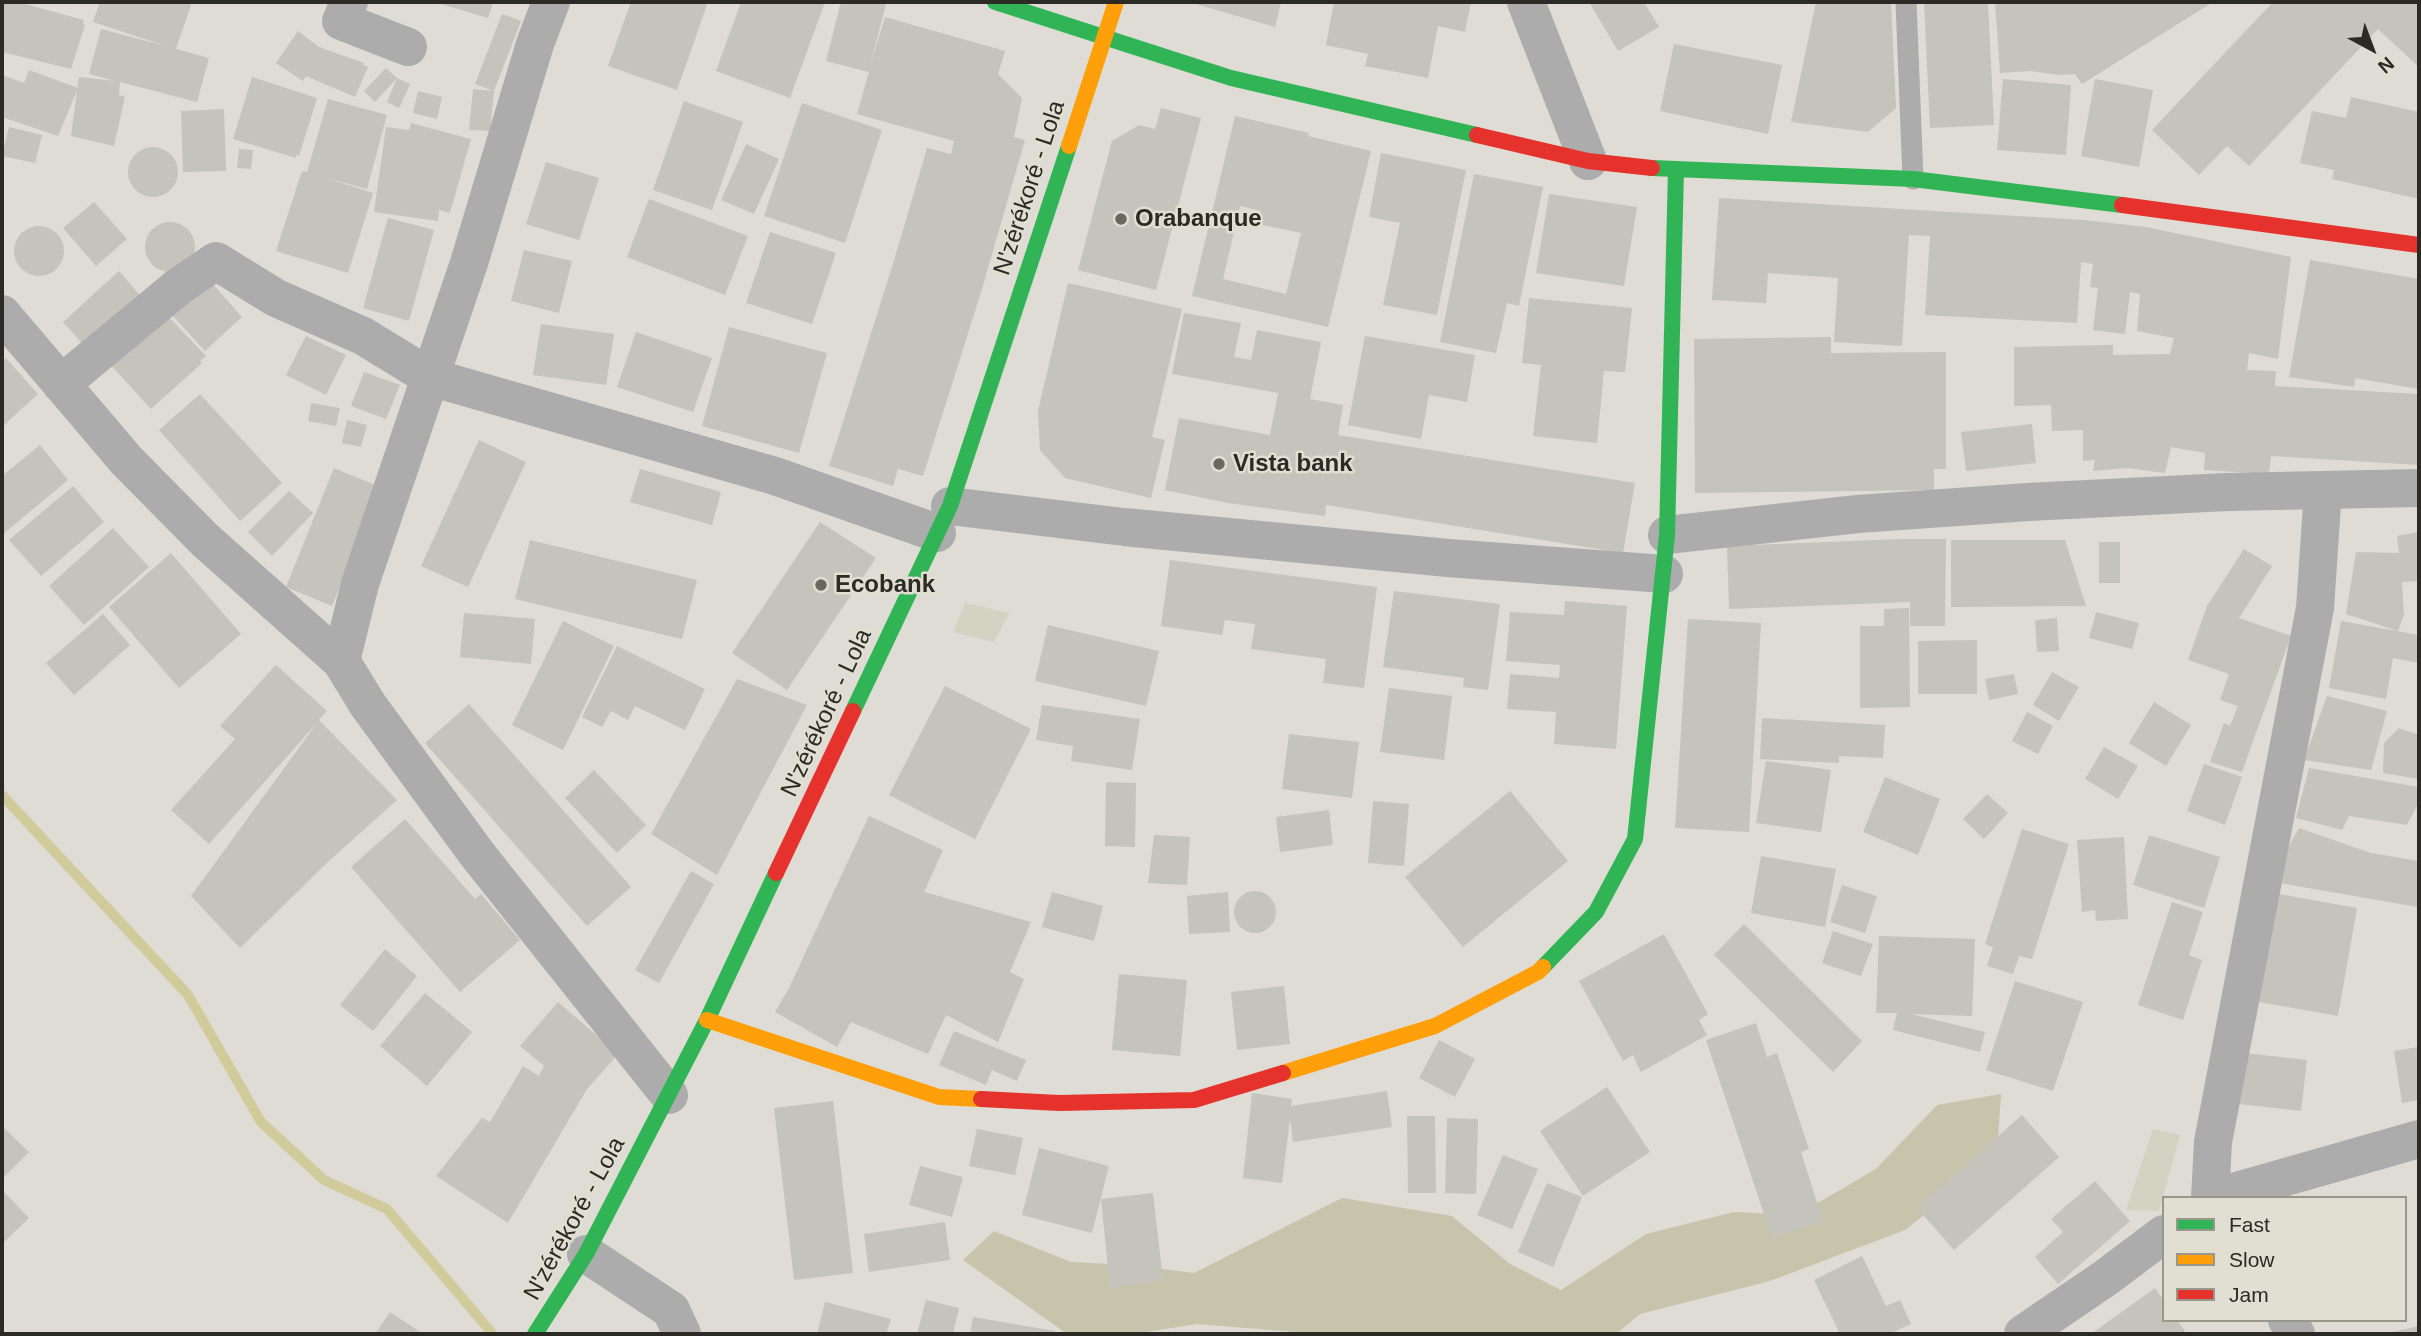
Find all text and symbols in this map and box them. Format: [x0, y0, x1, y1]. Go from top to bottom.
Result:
north arrow [2337, 14, 2407, 84]
text: N [2374, 53, 2398, 78]
street label: N'zérékoré - Lola [988, 97, 1072, 279]
place label: Orabanque [1135, 205, 1262, 233]
marker: Orabanque [1113, 211, 1129, 227]
place label: Vista bank [1233, 450, 1353, 478]
marker: Vista bank [1211, 456, 1227, 472]
place label: Ecobank [835, 571, 935, 599]
marker: Ecobank [813, 577, 829, 593]
street label: N'zérékoré - Lola [775, 624, 879, 802]
street label: N'zérékoré - Lola [518, 1132, 632, 1306]
legend [2162, 1196, 2407, 1322]
text: Fast [2229, 1213, 2270, 1236]
text: Slow [2229, 1248, 2275, 1271]
text: Jam [2229, 1283, 2269, 1306]

